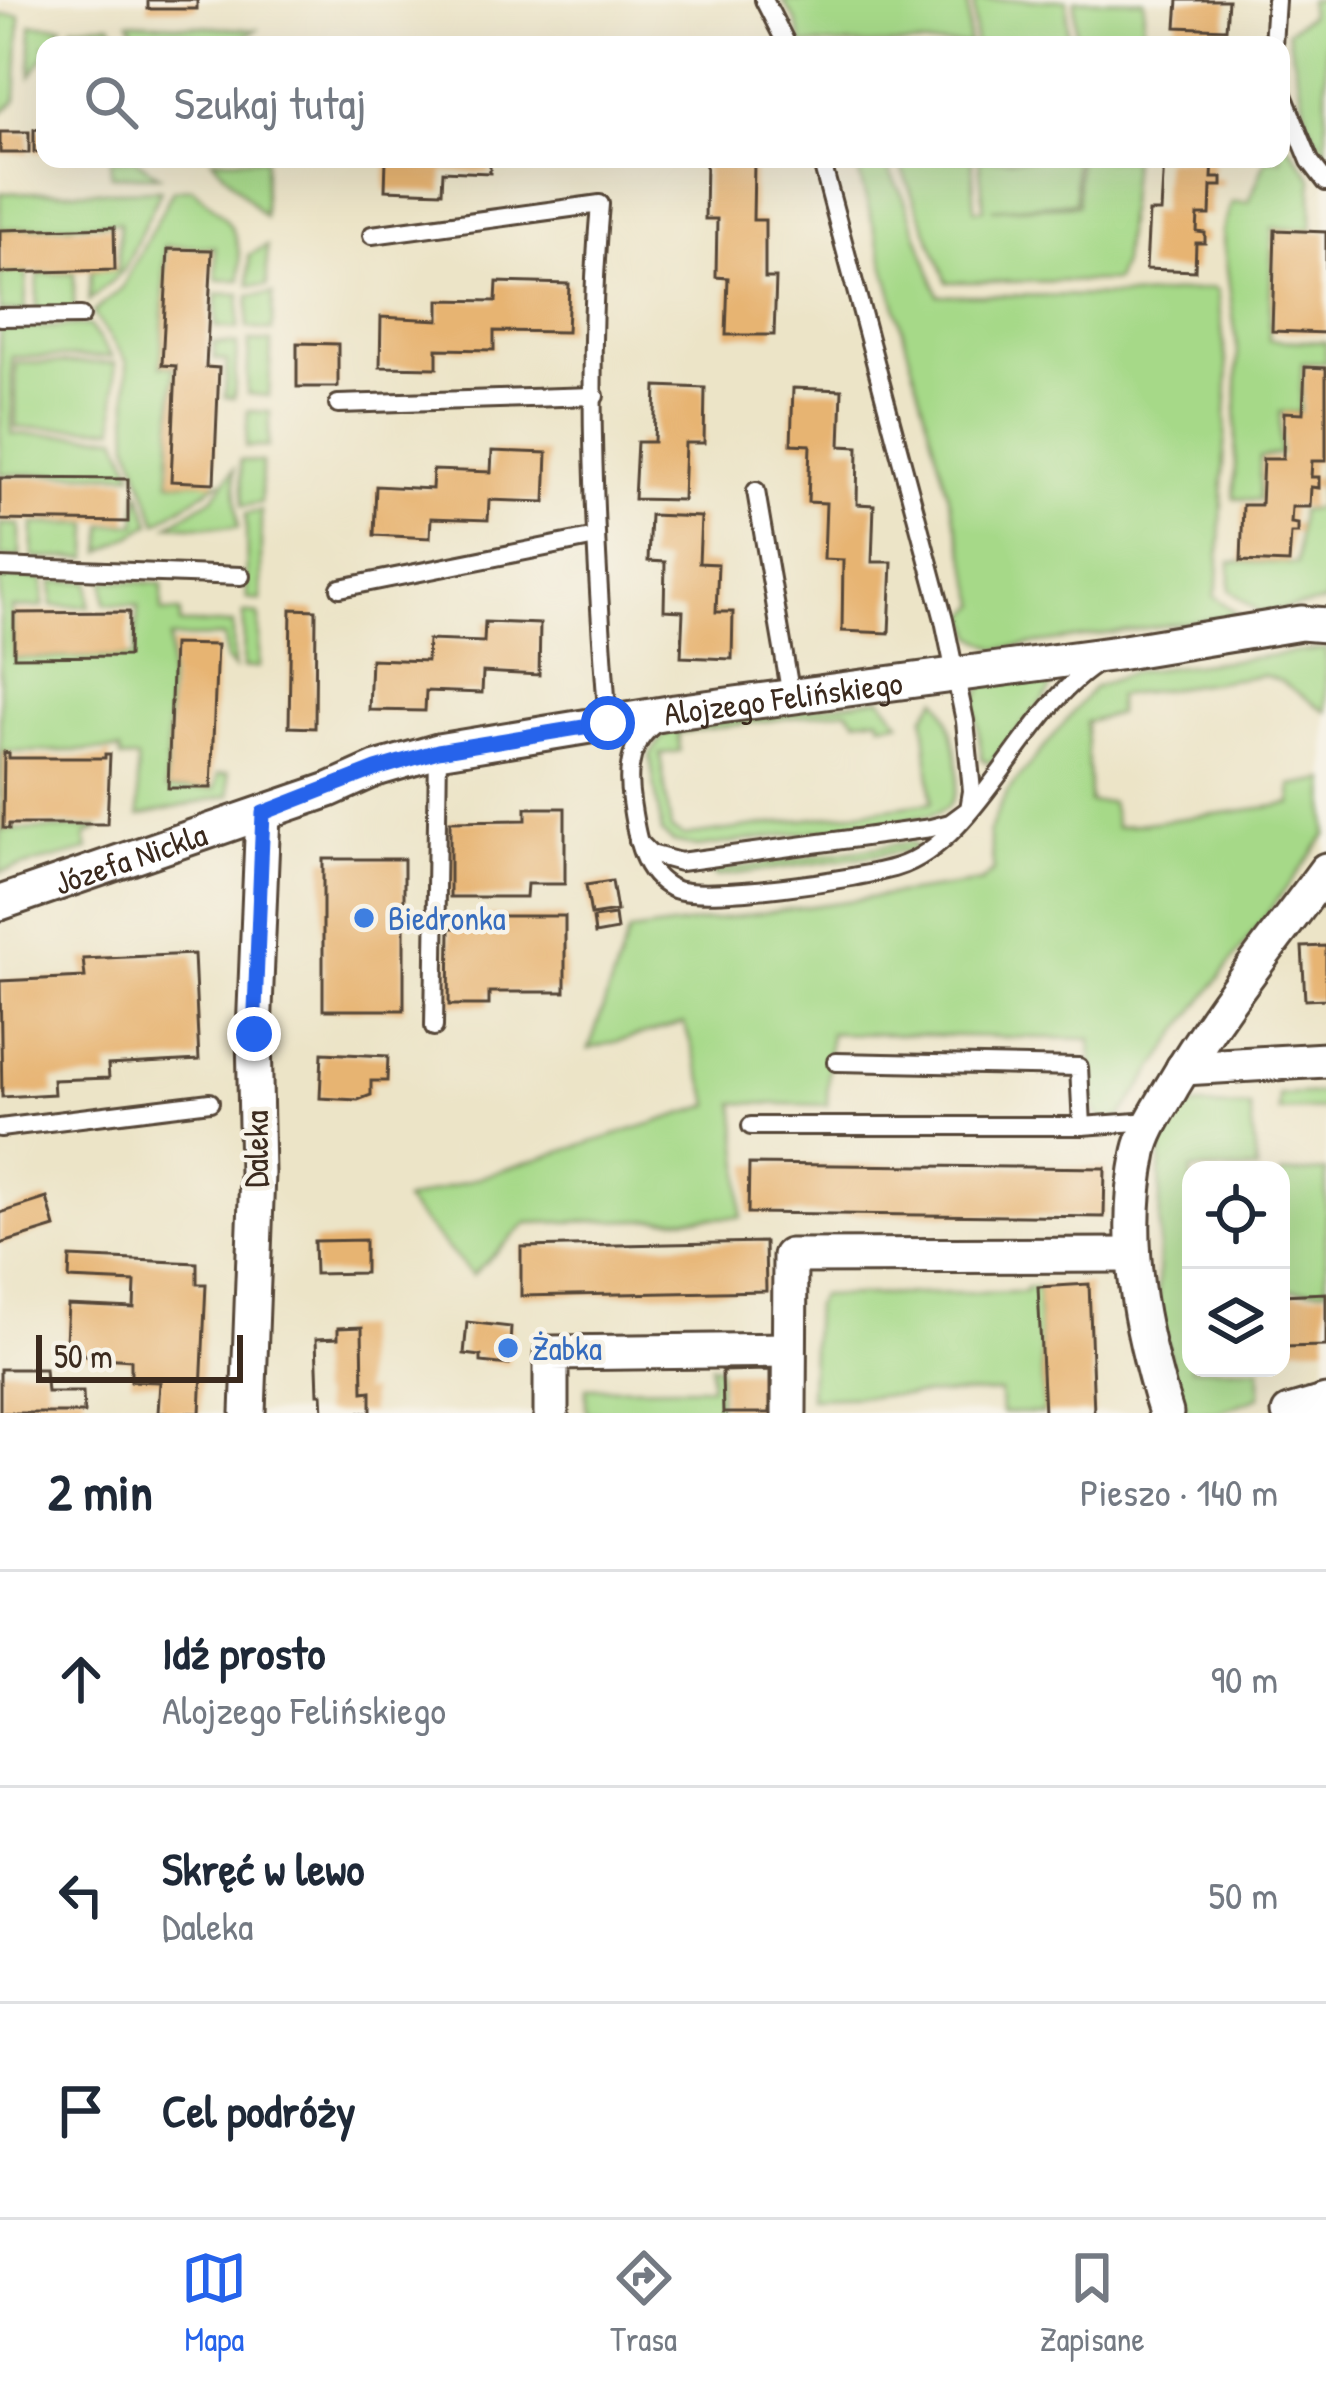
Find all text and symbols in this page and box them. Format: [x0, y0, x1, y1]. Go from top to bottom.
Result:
search box [36, 36, 1290, 168]
icon: search [78, 69, 144, 135]
text: Szukaj tutaj [174, 72, 366, 133]
street label: Alojzego Felińskiego [660, 660, 905, 736]
route start [581, 696, 635, 750]
street label: Józefa Nickla [48, 812, 213, 905]
place label: Biedronka [388, 896, 506, 940]
marker: Biedronka [351, 905, 377, 931]
route end [227, 1007, 281, 1061]
street label: Daleka [234, 1110, 278, 1188]
map controls [1182, 1161, 1290, 1377]
button: locate [1182, 1161, 1290, 1269]
button: layers [1182, 1269, 1290, 1377]
place label: Żabka [532, 1326, 602, 1370]
scale bar [36, 1329, 243, 1382]
text: 50 m [54, 1334, 113, 1378]
marker: Żabka [495, 1335, 521, 1361]
text: 2 min [48, 1457, 153, 1526]
text: Pieszo · 140 m [1080, 1465, 1278, 1518]
text: Idź prosto [162, 1622, 325, 1683]
icon: ahead [48, 1646, 114, 1712]
text: 90 m [1211, 1652, 1278, 1705]
text: Alojzego Felińskiego [162, 1683, 446, 1736]
text: Skręć w lewo [162, 1838, 364, 1899]
icon: left [48, 1862, 114, 1928]
text: 50 m [1209, 1868, 1278, 1921]
text: Daleka [162, 1899, 253, 1952]
icon: arrive [48, 2078, 114, 2144]
text: Cel podróży [162, 2080, 356, 2141]
tab: Mapa [181, 2245, 247, 2361]
tab: Trasa [610, 2245, 677, 2361]
tab: Zapisane [1040, 2245, 1145, 2361]

